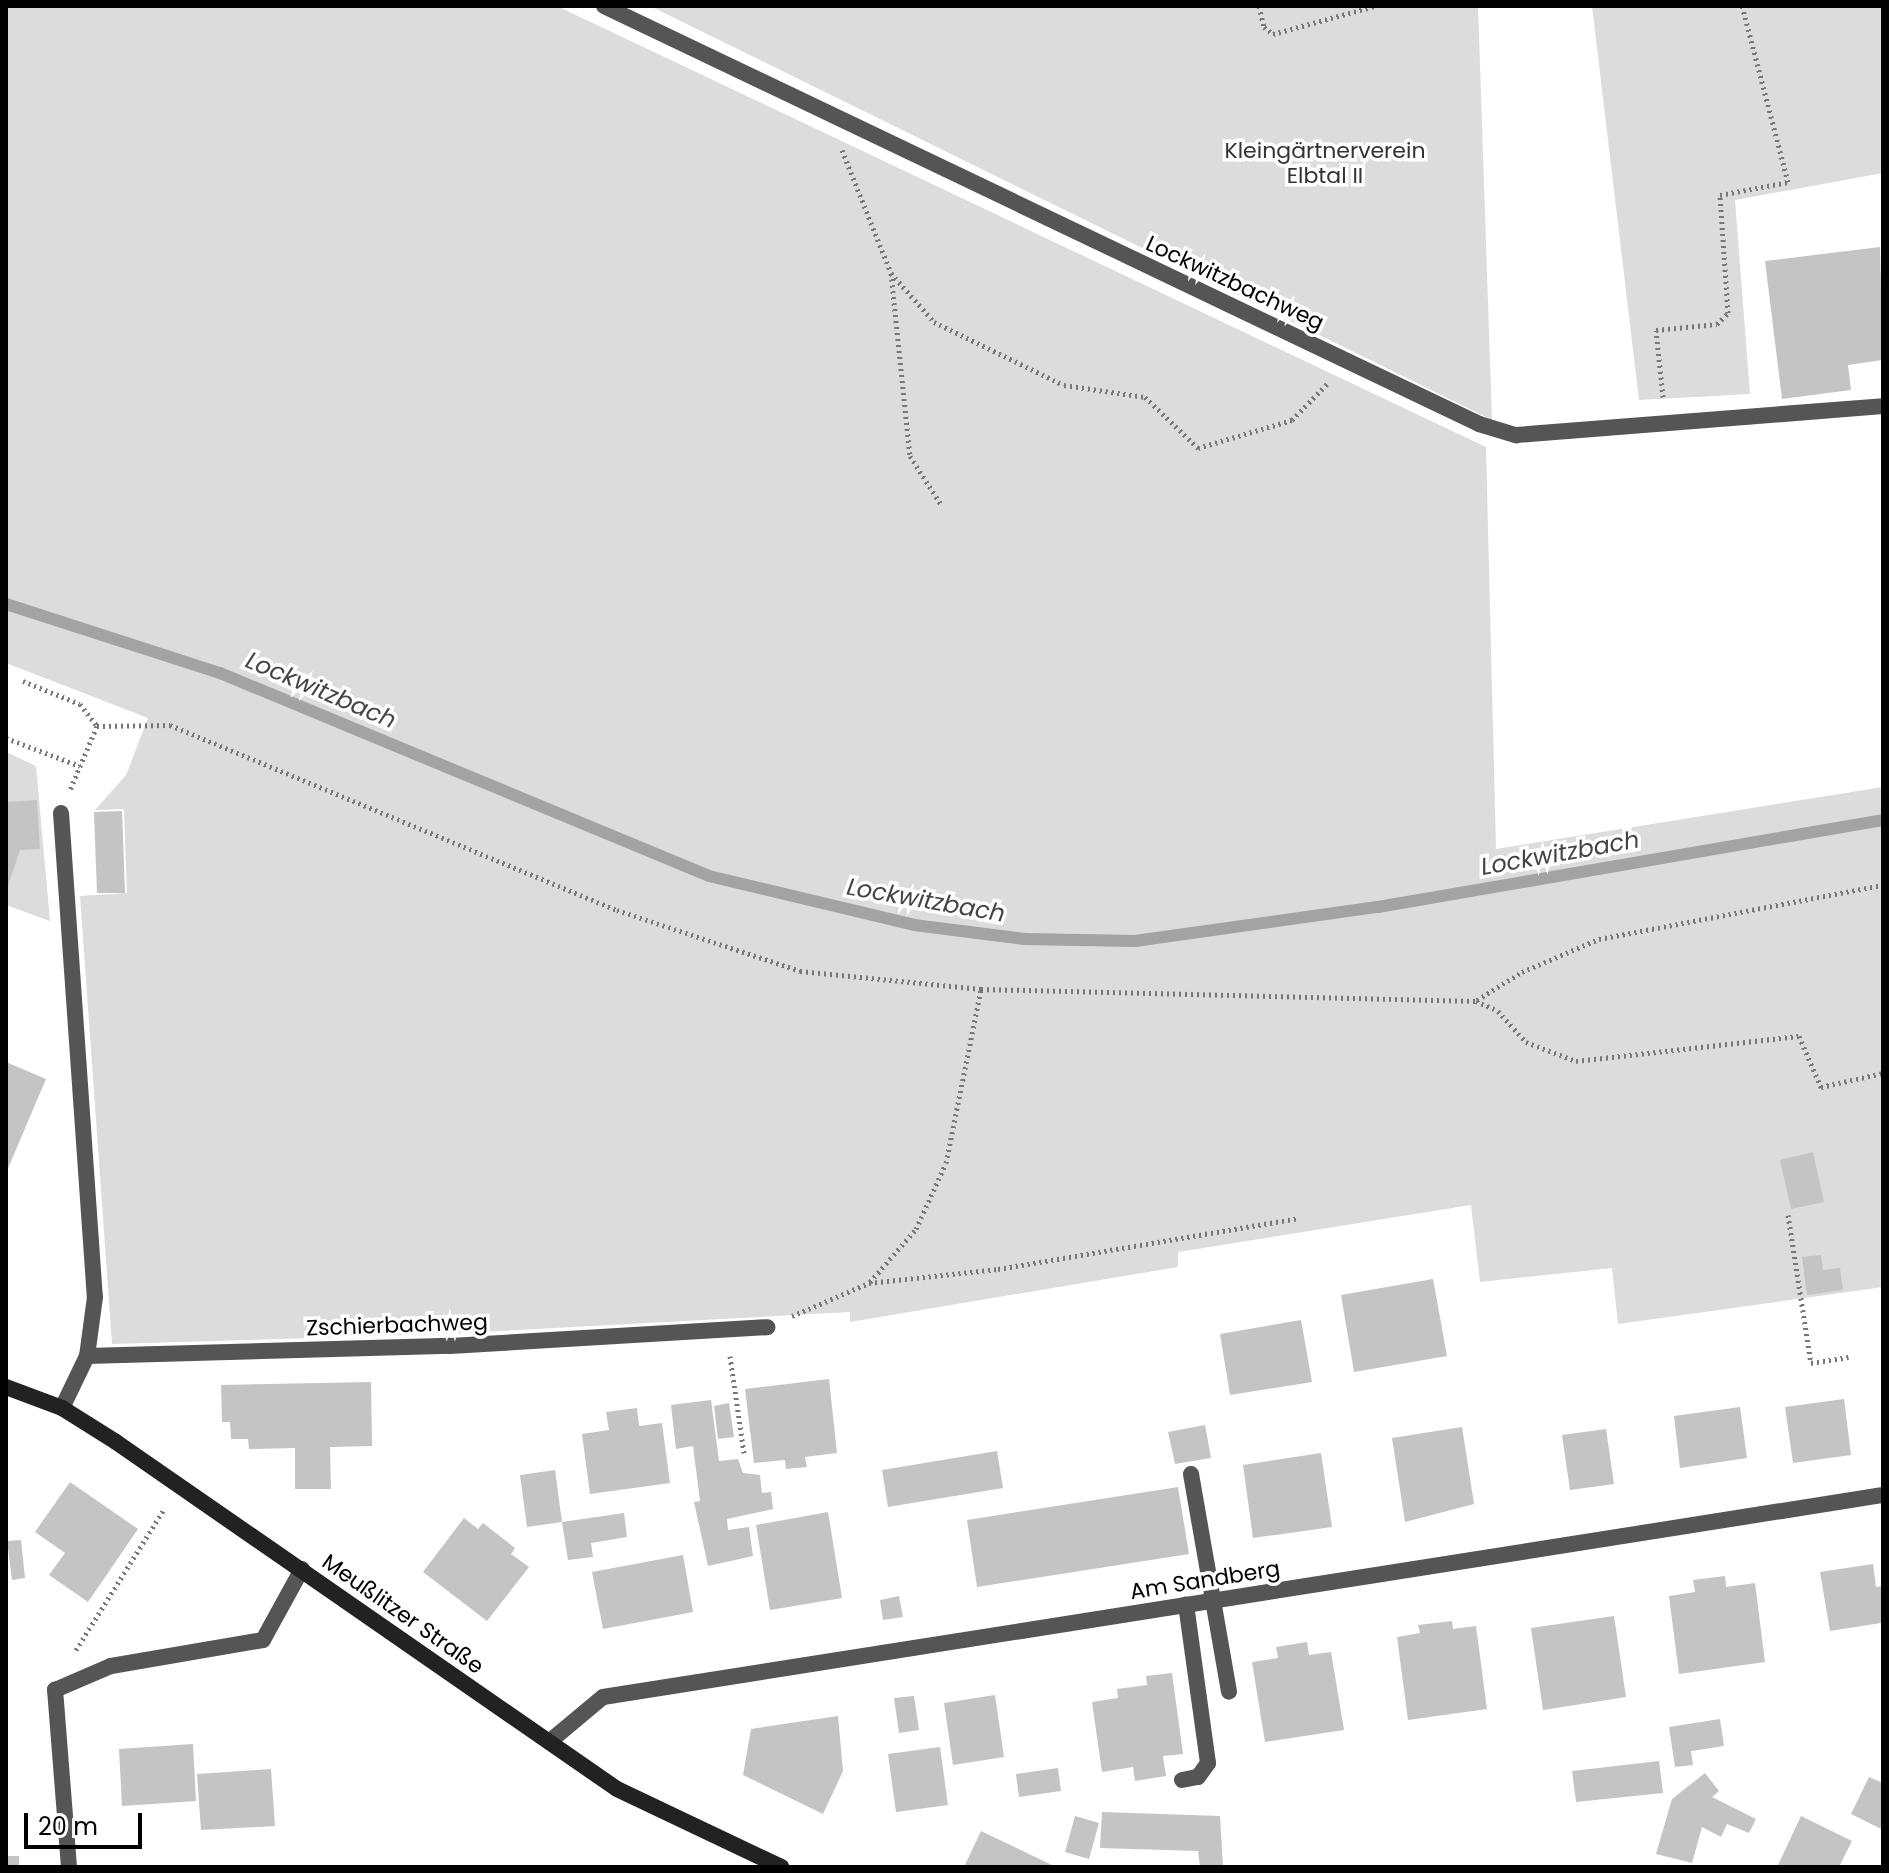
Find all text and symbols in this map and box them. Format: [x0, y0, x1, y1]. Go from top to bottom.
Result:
park label: Kleingärtnerverein Elbtal II [1225, 137, 1425, 188]
street label: Lockwitzbachweg [1142, 230, 1328, 336]
water label: Lockwitzbach [242, 645, 400, 735]
water label: Lockwitzbach [1479, 825, 1641, 881]
water label: Lockwitzbach [845, 872, 1007, 928]
street label: Zschierbachweg [306, 1309, 488, 1341]
street label: Meußlitzer Straße [317, 1548, 489, 1680]
street label: Am Sandberg [1128, 1555, 1282, 1605]
scale bar [28, 1797, 146, 1847]
text: 20 m [38, 1810, 98, 1843]

